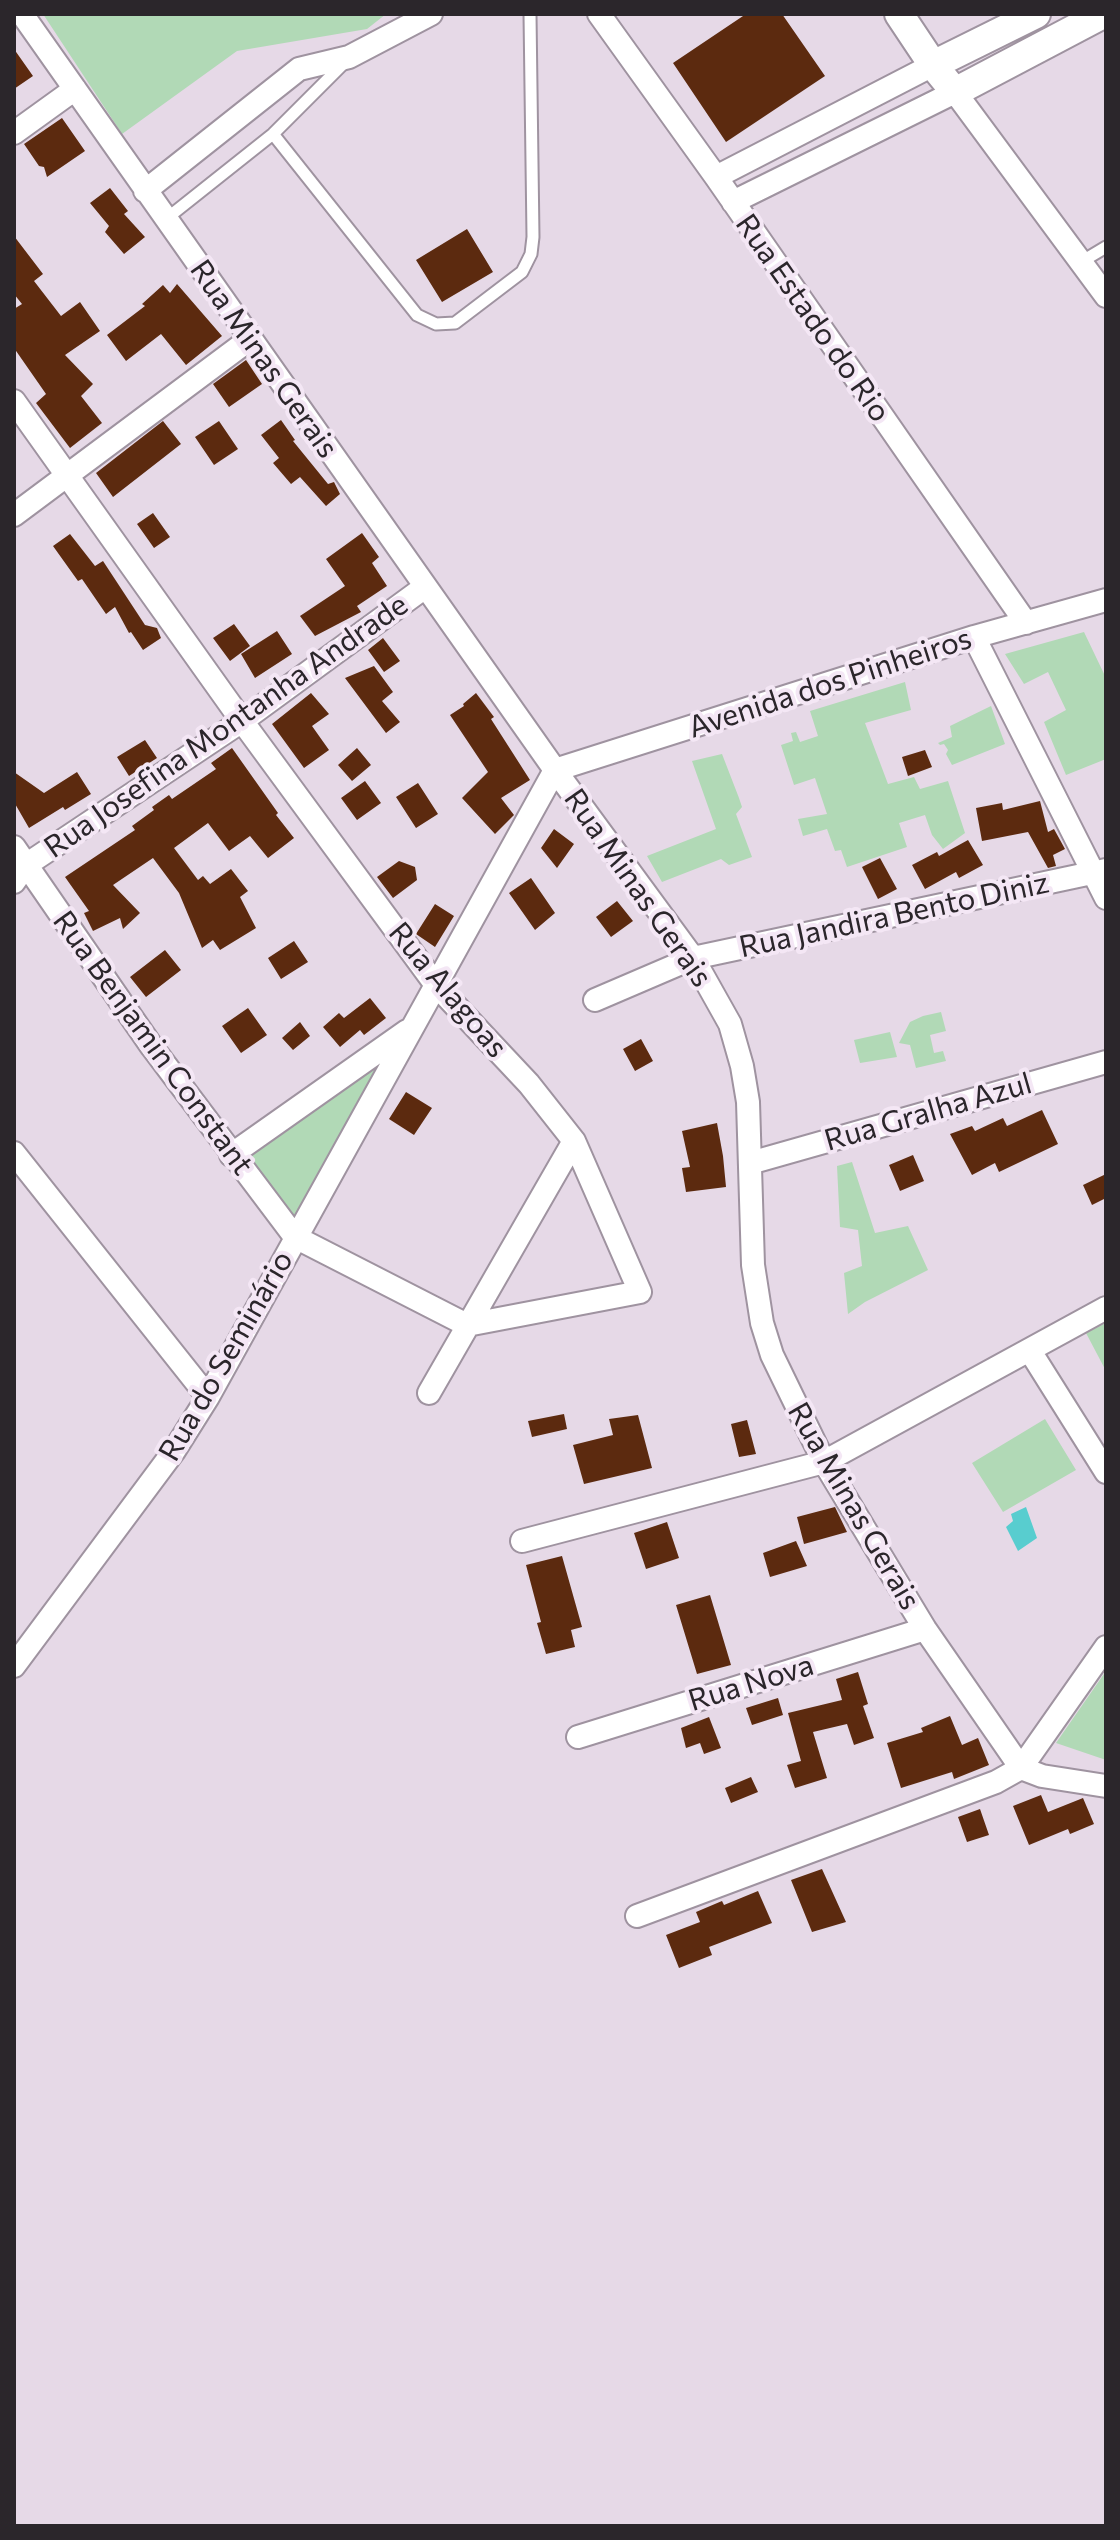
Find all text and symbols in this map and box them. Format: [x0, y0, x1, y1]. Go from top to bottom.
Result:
street label: Rua Estado do Rio [728, 207, 898, 429]
street label: Rua Minas Gerais [182, 253, 346, 465]
street label: Rua Josefina Montanha Andrade [37, 586, 415, 866]
street label: Avenida dos Pinheiros [684, 620, 976, 746]
street label: Rua Minas Gerais [556, 782, 720, 994]
street label: Rua Jandira Bento Diniz [736, 865, 1052, 965]
street label: Rua Benjamin Constant [45, 904, 261, 1182]
street label: Rua Alagoas [381, 915, 515, 1065]
street label: Rua Gralha Azul [820, 1065, 1036, 1159]
street label: Rua do Seminário [151, 1244, 301, 1468]
street label: Rua Minas Gerais [780, 1396, 928, 1616]
street label: Rua Nova [684, 1647, 818, 1719]

